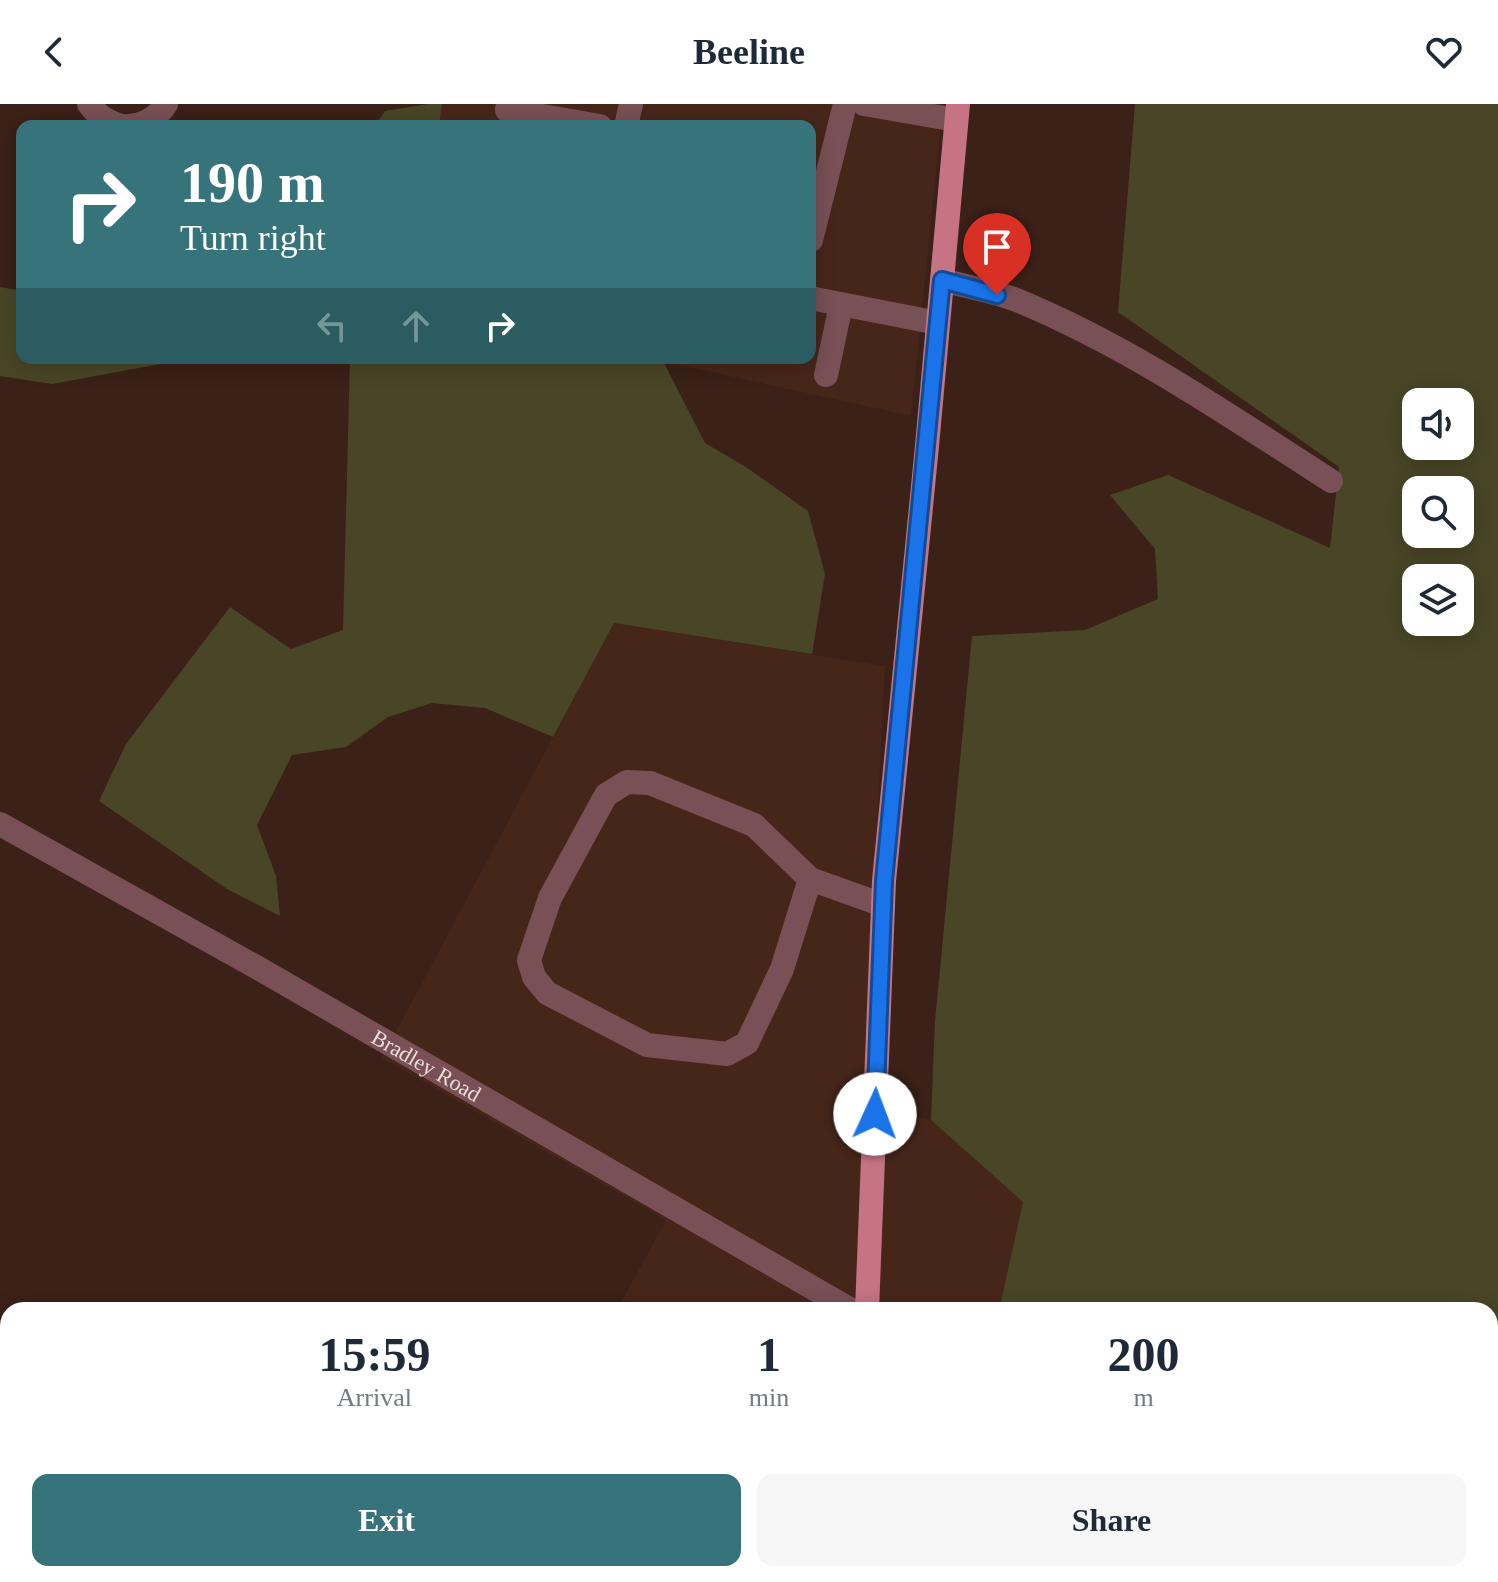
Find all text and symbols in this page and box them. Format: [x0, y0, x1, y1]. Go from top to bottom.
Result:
icon: back [32, 30, 76, 74]
icon: heart [1422, 30, 1466, 74]
text: Beeline [693, 32, 805, 72]
icon: right [48, 152, 152, 256]
text: 190 m [180, 152, 325, 214]
pin [963, 213, 1031, 295]
text: Turn right [180, 218, 326, 258]
icon: arrive [975, 225, 1019, 269]
icon: left [310, 304, 354, 348]
icon: ahead [394, 304, 438, 348]
icon: right [478, 304, 522, 348]
map controls [1402, 388, 1474, 636]
button: sound [1402, 388, 1474, 460]
button: search [1402, 476, 1474, 548]
button: layers [1402, 564, 1474, 636]
street label: Bradley Road [368, 1024, 485, 1106]
position arrow [833, 1072, 917, 1156]
text: 15:59 [318, 1328, 430, 1381]
text: 1 [757, 1328, 781, 1381]
text: 200 [1108, 1328, 1180, 1381]
text: Arrival [337, 1383, 412, 1412]
text: min [749, 1383, 789, 1412]
text: m [1133, 1383, 1154, 1412]
button: Exit [32, 1474, 741, 1566]
button: Share [757, 1474, 1466, 1566]

